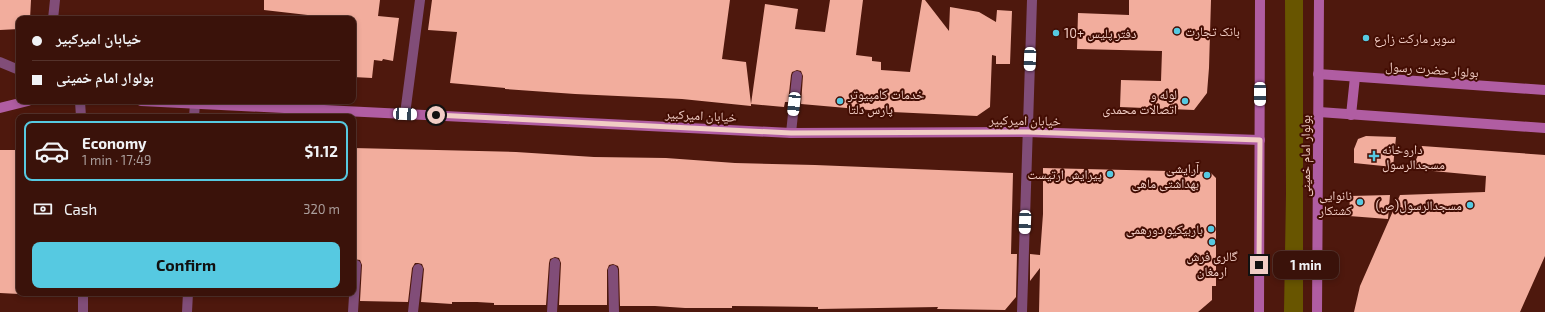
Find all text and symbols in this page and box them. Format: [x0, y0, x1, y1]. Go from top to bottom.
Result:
place label: بانک تجارت [1185, 23, 1240, 40]
place label: دفتر پلیس +10 [1064, 25, 1136, 42]
marker: بانک تجارت [1172, 26, 1182, 36]
marker: دفتر پلیس +10 [1051, 28, 1061, 38]
text: خیابان امیرکبیر [56, 29, 141, 47]
place label: سوپر مارکت زارع [1374, 30, 1455, 48]
marker: سوپر مارکت زارع [1361, 33, 1371, 43]
car [1024, 47, 1036, 71]
street label: بولوار حضرت رسول [1385, 58, 1479, 81]
text: بولوار امام خمینی [56, 68, 154, 86]
car [1254, 82, 1266, 106]
place label: خدمات کامپیوتر پارس دلتا [847, 86, 924, 118]
place label: لوله و اتصالات محمدی [1102, 86, 1177, 118]
car [787, 91, 801, 117]
marker: خدمات کامپیوتر پارس دلتا [835, 96, 845, 106]
marker: لوله و اتصالات محمدی [1180, 96, 1190, 106]
street label: خیابان امیرکبیر [664, 105, 737, 126]
route start [427, 106, 445, 124]
car [393, 107, 417, 121]
street label: خیابان امیرکبیر [988, 111, 1061, 130]
street label: بولوار امام خمینی [1297, 115, 1314, 197]
icon: car [34, 133, 70, 169]
text: Economy [82, 134, 147, 152]
place label: داروخانه مسجدالرسول [1382, 141, 1445, 173]
text: $1.12 [305, 142, 338, 160]
marker: داروخانه مسجدالرسول [1369, 151, 1379, 161]
text: 1 min · 17:49 [82, 152, 151, 168]
place label: آرایشی بهداشتی ماهی [1131, 160, 1200, 192]
place label: پیرایش ارتیست [1027, 166, 1102, 183]
marker: پیرایش ارتیست [1105, 169, 1115, 179]
marker: آرایشی بهداشتی ماهی [1202, 170, 1212, 180]
place label: نانوایی کشتکار [1318, 187, 1353, 219]
marker: نانوایی کشتکار [1355, 197, 1365, 207]
place label: مسجدالرسول(ص) [1376, 197, 1462, 214]
icon: cash [32, 198, 54, 220]
text: Cash [64, 200, 97, 218]
marker: مسجدالرسول(ص) [1465, 200, 1475, 210]
text: 320 m [303, 201, 340, 217]
car [1019, 210, 1031, 234]
place label: باربیکیو دورهمی [1126, 221, 1203, 238]
marker: باربیکیو دورهمی [1206, 224, 1216, 234]
marker: گالری فرش ارمغان [1207, 237, 1217, 247]
button: Confirm [32, 242, 340, 288]
place label: گالری فرش ارمغان [1186, 248, 1238, 280]
callout: 1 min [1273, 251, 1339, 279]
route end [1250, 256, 1268, 274]
text: 1 min [1290, 257, 1322, 273]

